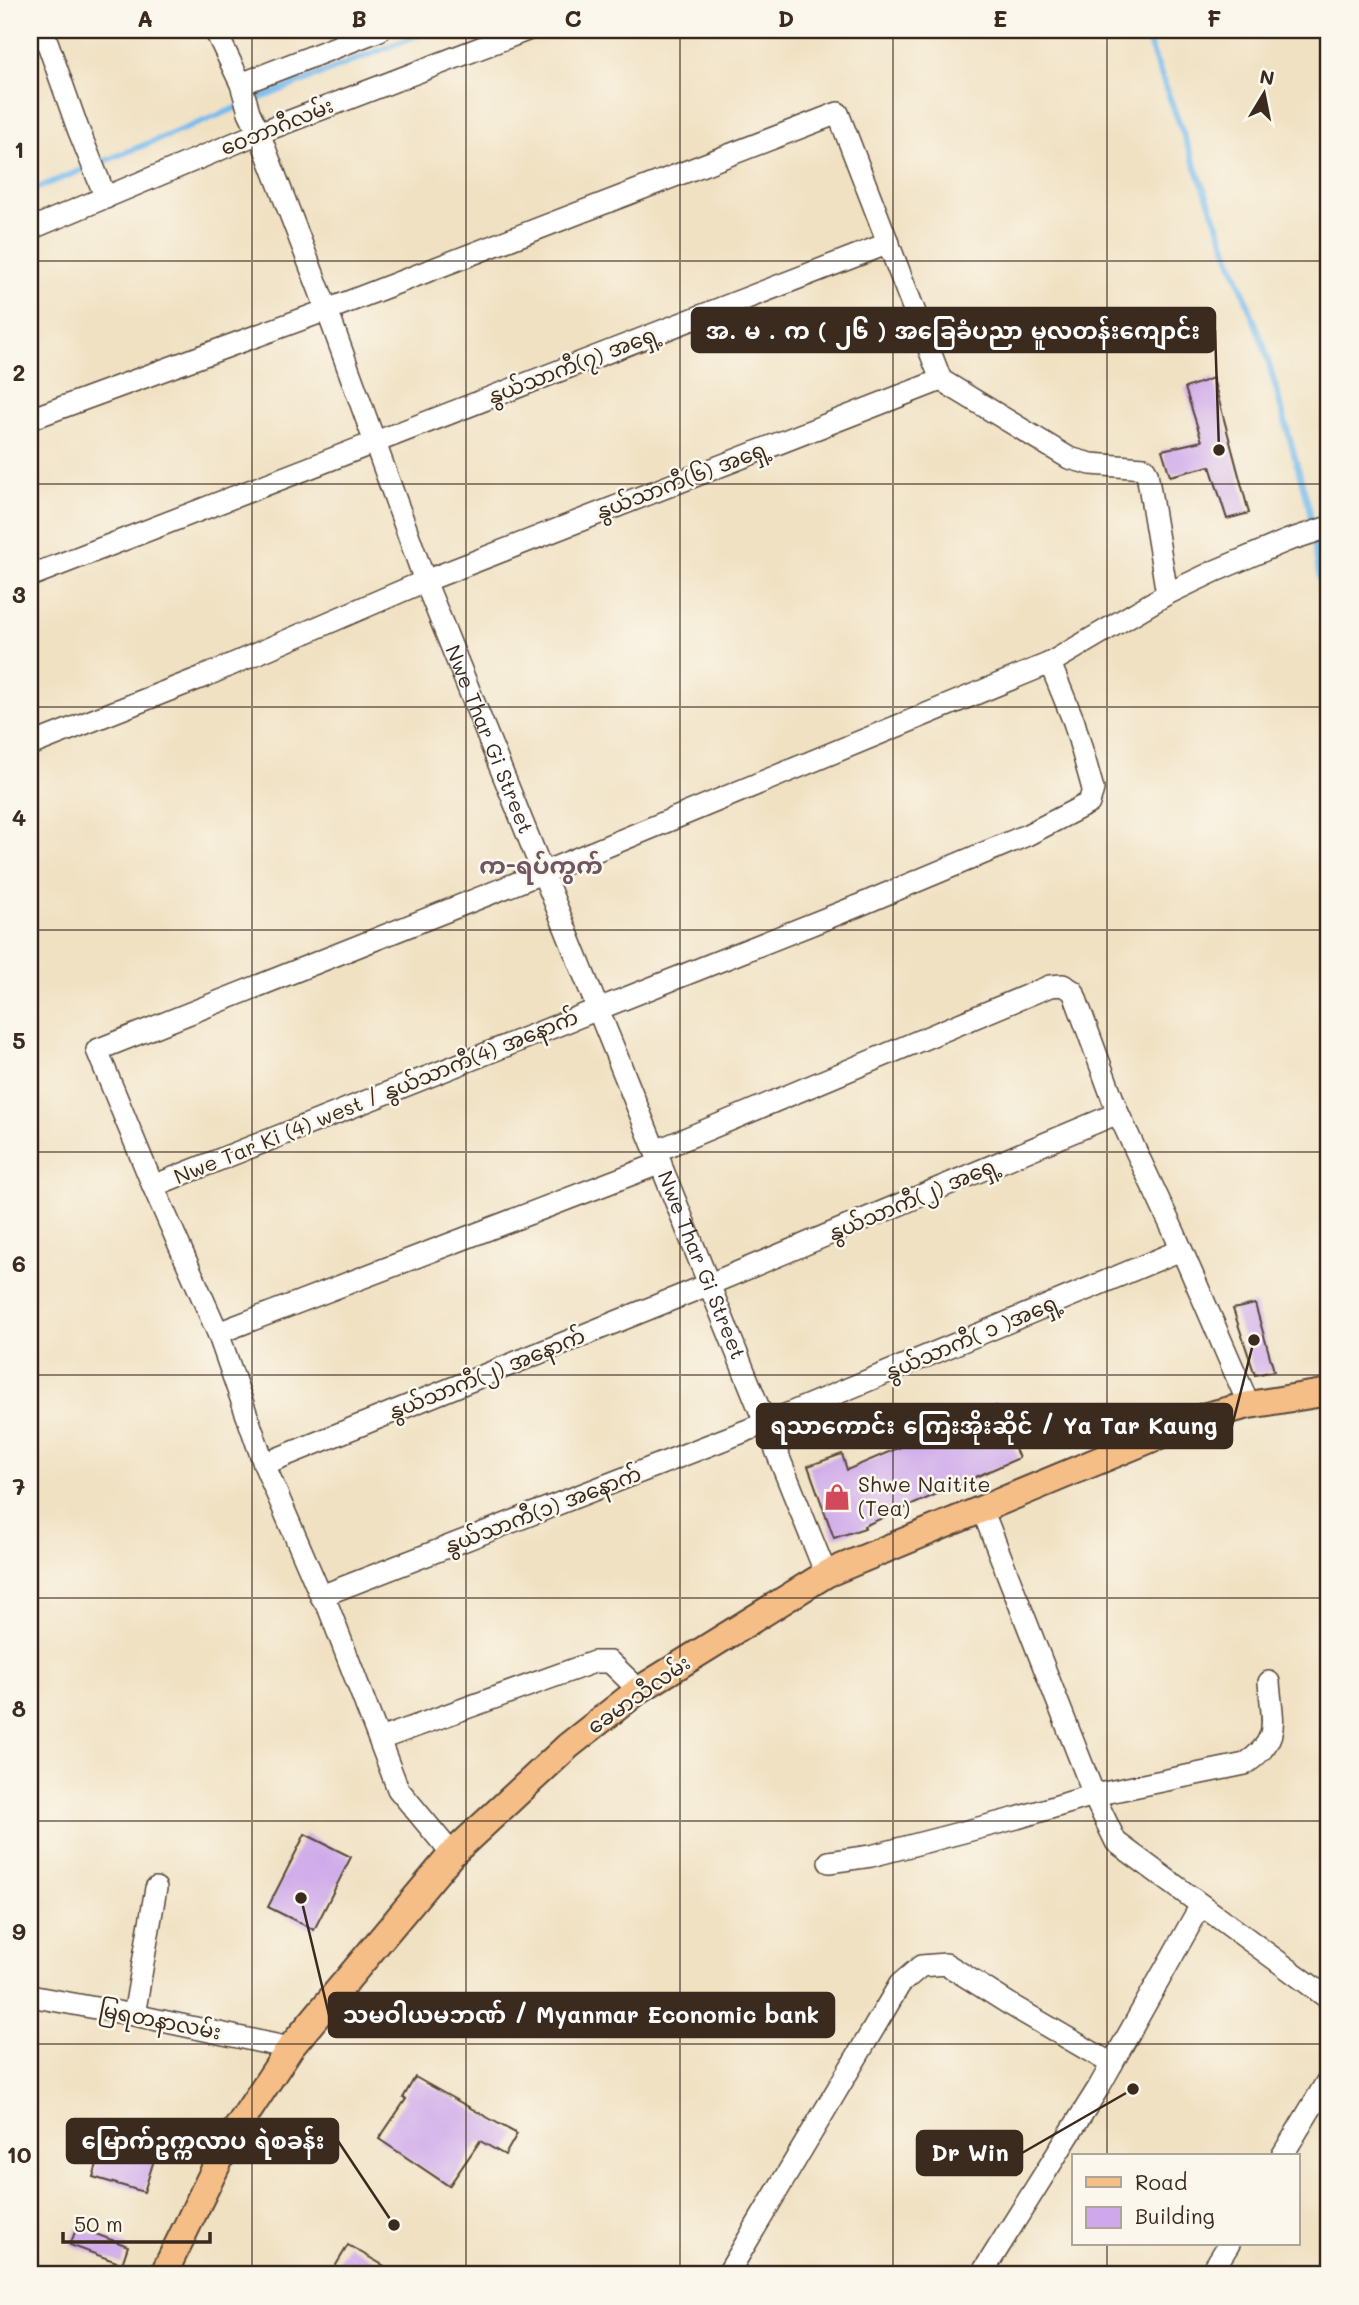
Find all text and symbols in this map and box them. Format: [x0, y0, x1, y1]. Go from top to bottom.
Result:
text: A [137, 3, 153, 33]
text: B [351, 3, 367, 33]
text: C [564, 3, 582, 33]
text: D [778, 3, 794, 33]
text: E [993, 3, 1007, 33]
text: F [1207, 3, 1221, 33]
north arrow [1230, 60, 1300, 130]
text: N [1258, 63, 1276, 90]
street label: ဝေဘာဂီလမ်း [216, 90, 337, 160]
text: 1 [14, 134, 24, 164]
callout: အ. မ . က ( ၂၆ ) အခြေခံပညာ မူလတန်းကျောင်း [692, 308, 1215, 352]
text: အ. မ . က ( ၂၆ ) အခြေခံပညာ မူလတန်းကျောင်း [706, 315, 1200, 351]
street label: နွယ်သာကီ(၇) အရှေ့ [483, 317, 665, 414]
text: 2 [13, 357, 25, 387]
street label: နွယ်သာကီ(၆) အရှေ့ [592, 432, 775, 529]
text: 3 [12, 579, 26, 609]
street label: Nwe Thar Gi Street [440, 641, 541, 837]
text: 4 [12, 802, 26, 832]
district label: က-ရပ်ကွက် [479, 849, 603, 885]
street label: Nwe Tar Ki (4) west / နွယ်သာကီ(4) အနောက် [169, 1001, 583, 1194]
text: 5 [12, 1025, 26, 1055]
street label: နွယ်သာကီ(၂) အရှေ့ [824, 1149, 1005, 1250]
street label: Nwe Thar Gi Street [653, 1166, 753, 1363]
text: 6 [12, 1248, 26, 1278]
street label: နွယ်သာကီ( ၁ )အရှေ့ [880, 1285, 1066, 1389]
street label: နွယ်သာကီ(၂) အနောက် [384, 1320, 590, 1429]
callout: ရသာကောင်း ကြေးအိုးဆိုင် / Ya Tar Kaung [757, 1404, 1232, 1448]
text: ရသာကောင်း ကြေးအိုးဆိုင် / Ya Tar Kaung [771, 1410, 1217, 1445]
street label: နွယ်သာကီ(၁) အနောက် [440, 1458, 646, 1563]
place label: Shwe Naitite (Tea) [858, 1470, 991, 1521]
text: 7 [13, 1471, 26, 1501]
shop icon: Shwe Naitite (Tea) [822, 1482, 852, 1512]
street label: ခေမာသီလမ်း [581, 1648, 695, 1739]
text: 8 [12, 1693, 26, 1723]
text: 9 [12, 1916, 26, 1946]
street label: မြရတနာလမ်း [96, 1993, 224, 2049]
callout: သမဝါယမဘဏ် / Myanmar Economic bank [329, 1993, 834, 2037]
text: သမဝါယမဘဏ် / Myanmar Economic bank [343, 1999, 819, 2029]
callout: မြောက်ဥက္ကလာပ ရဲစခန်း [67, 2119, 338, 2163]
text: မြောက်ဥက္ကလာပ ရဲစခန်း [81, 2125, 325, 2160]
callout: Dr Win [917, 2131, 1022, 2175]
text: Dr Win [931, 2137, 1009, 2167]
text: 10 [7, 2139, 32, 2169]
legend [1072, 2154, 1300, 2246]
text: Road [1135, 2168, 1187, 2195]
scale bar [63, 2200, 210, 2244]
text: Building [1135, 2202, 1215, 2229]
text: 50 m [74, 2210, 123, 2237]

